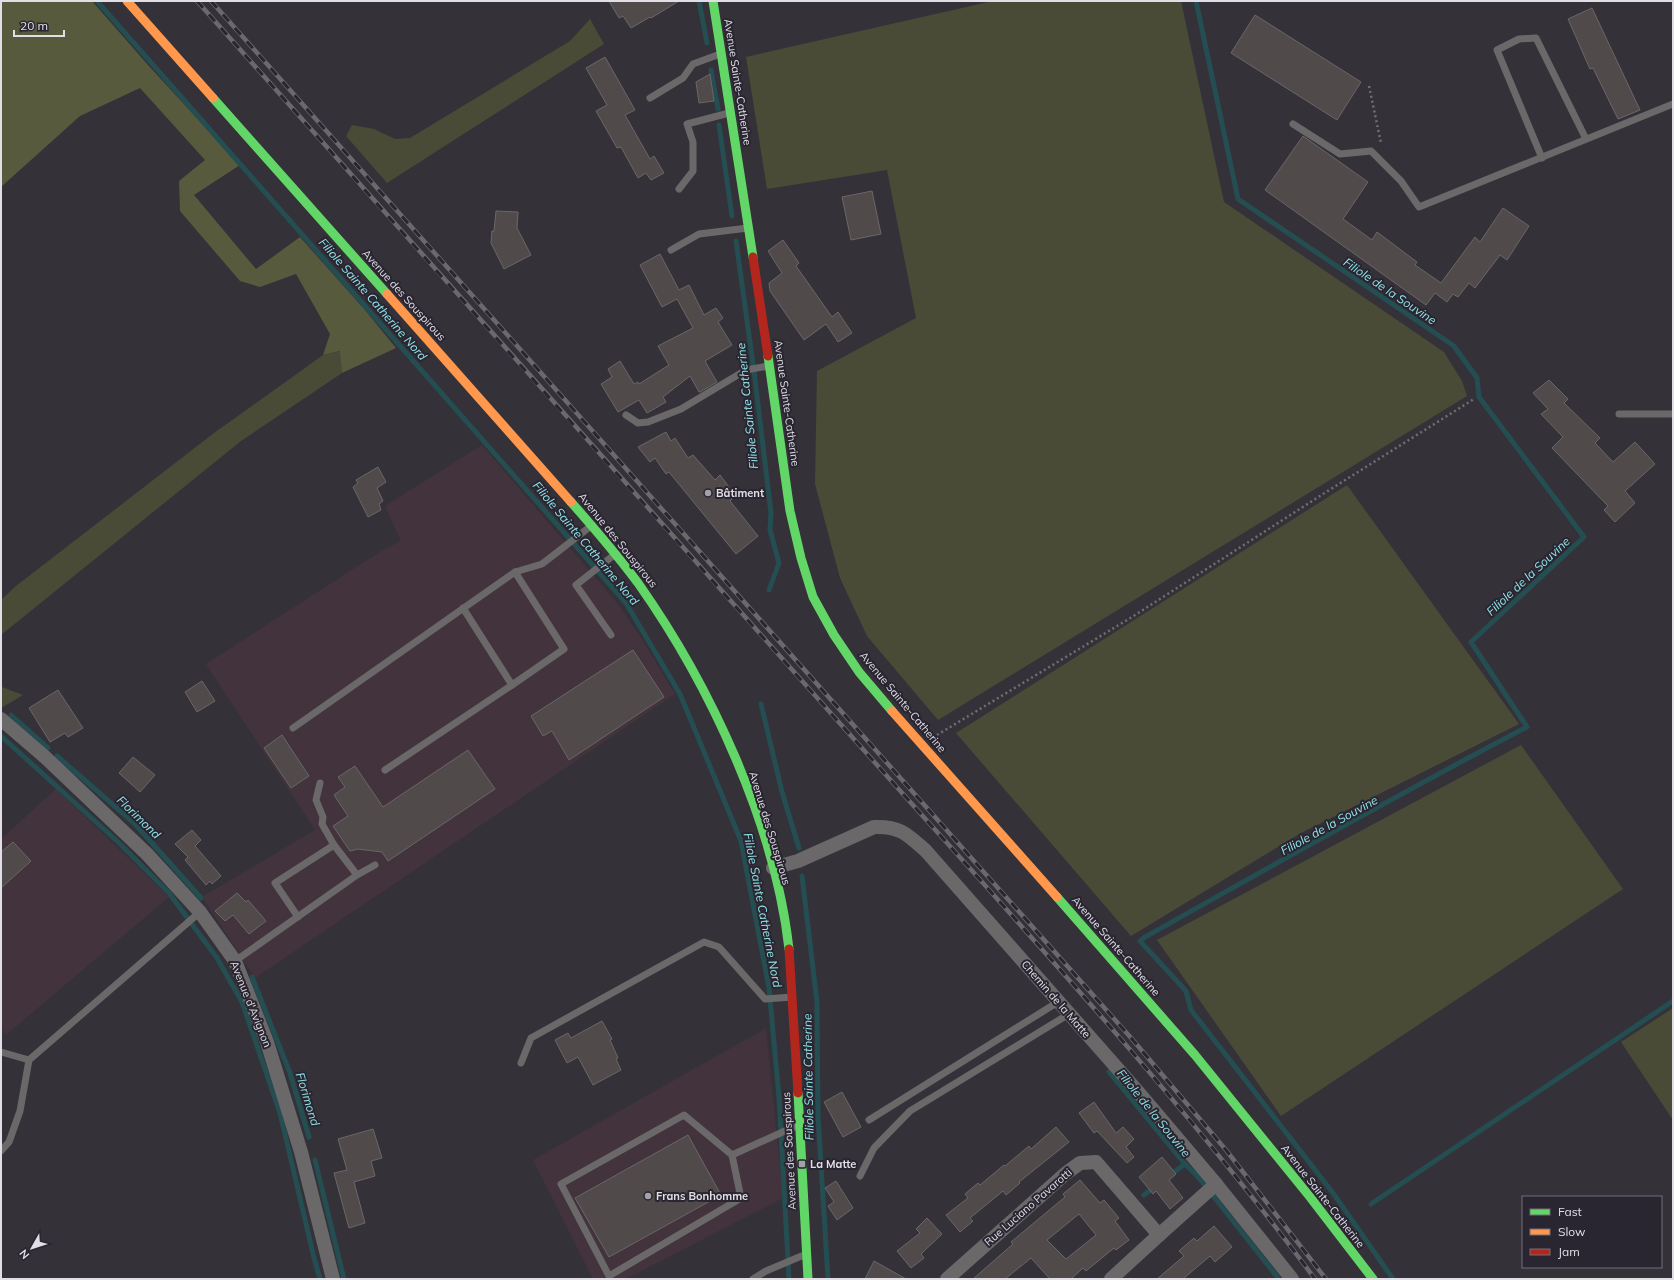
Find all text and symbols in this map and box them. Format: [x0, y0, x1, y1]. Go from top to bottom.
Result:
scale bar [14, 12, 64, 38]
text: 20 m [20, 18, 48, 33]
street label: Avenue Sainte-Catherine [721, 18, 755, 146]
water label: Filiole Sainte Catherine Nord [316, 235, 431, 364]
street label: Avenue des Souspirous [359, 246, 449, 344]
water label: Filiole de la Souvine [1341, 254, 1440, 328]
street label: Avenue Sainte-Catherine [771, 339, 803, 467]
water label: Filiole Sainte Catherine [733, 342, 761, 470]
water label: Filiole Sainte Catherine Nord [530, 478, 643, 609]
place label: Bâtiment [716, 486, 764, 500]
marker: Bâtiment [703, 488, 713, 498]
street label: Avenue des Souspirous [575, 490, 661, 590]
water label: Filiole de la Souvine [1483, 533, 1573, 619]
street label: Avenue Sainte-Catherine [857, 649, 949, 755]
street label: Avenue des Souspirous [746, 769, 794, 887]
water label: Florimond [114, 792, 165, 842]
water label: Filiole de la Souvine [1278, 792, 1381, 858]
water label: Filiole Sainte Catherine Nord [741, 831, 786, 989]
street label: Avenue Sainte-Catherine [1069, 893, 1163, 999]
street label: Chemin de la Matte [1018, 957, 1094, 1041]
street label: Avenue d'Avignon [227, 959, 275, 1049]
water label: Filiole Sainte Catherine [799, 1013, 817, 1141]
water label: Filiole de la Souvine [1114, 1066, 1194, 1160]
water label: Florimond [293, 1070, 323, 1128]
street label: Avenue des Souspirous [779, 1092, 799, 1210]
street label: Avenue Sainte-Catherine [1278, 1141, 1368, 1251]
place label: La Matte [810, 1157, 856, 1171]
marker: La Matte [797, 1159, 807, 1169]
street label: Rue Luciano Pavarotti [981, 1165, 1075, 1249]
place label: Frans Bonhomme [656, 1189, 748, 1203]
marker: Frans Bonhomme [643, 1191, 653, 1201]
legend [1522, 1196, 1662, 1268]
text: Fast [1558, 1204, 1582, 1219]
text: Slow [1558, 1224, 1586, 1239]
north arrow [12, 1228, 52, 1268]
text: Jam [1558, 1244, 1580, 1259]
text: N [16, 1247, 32, 1262]

